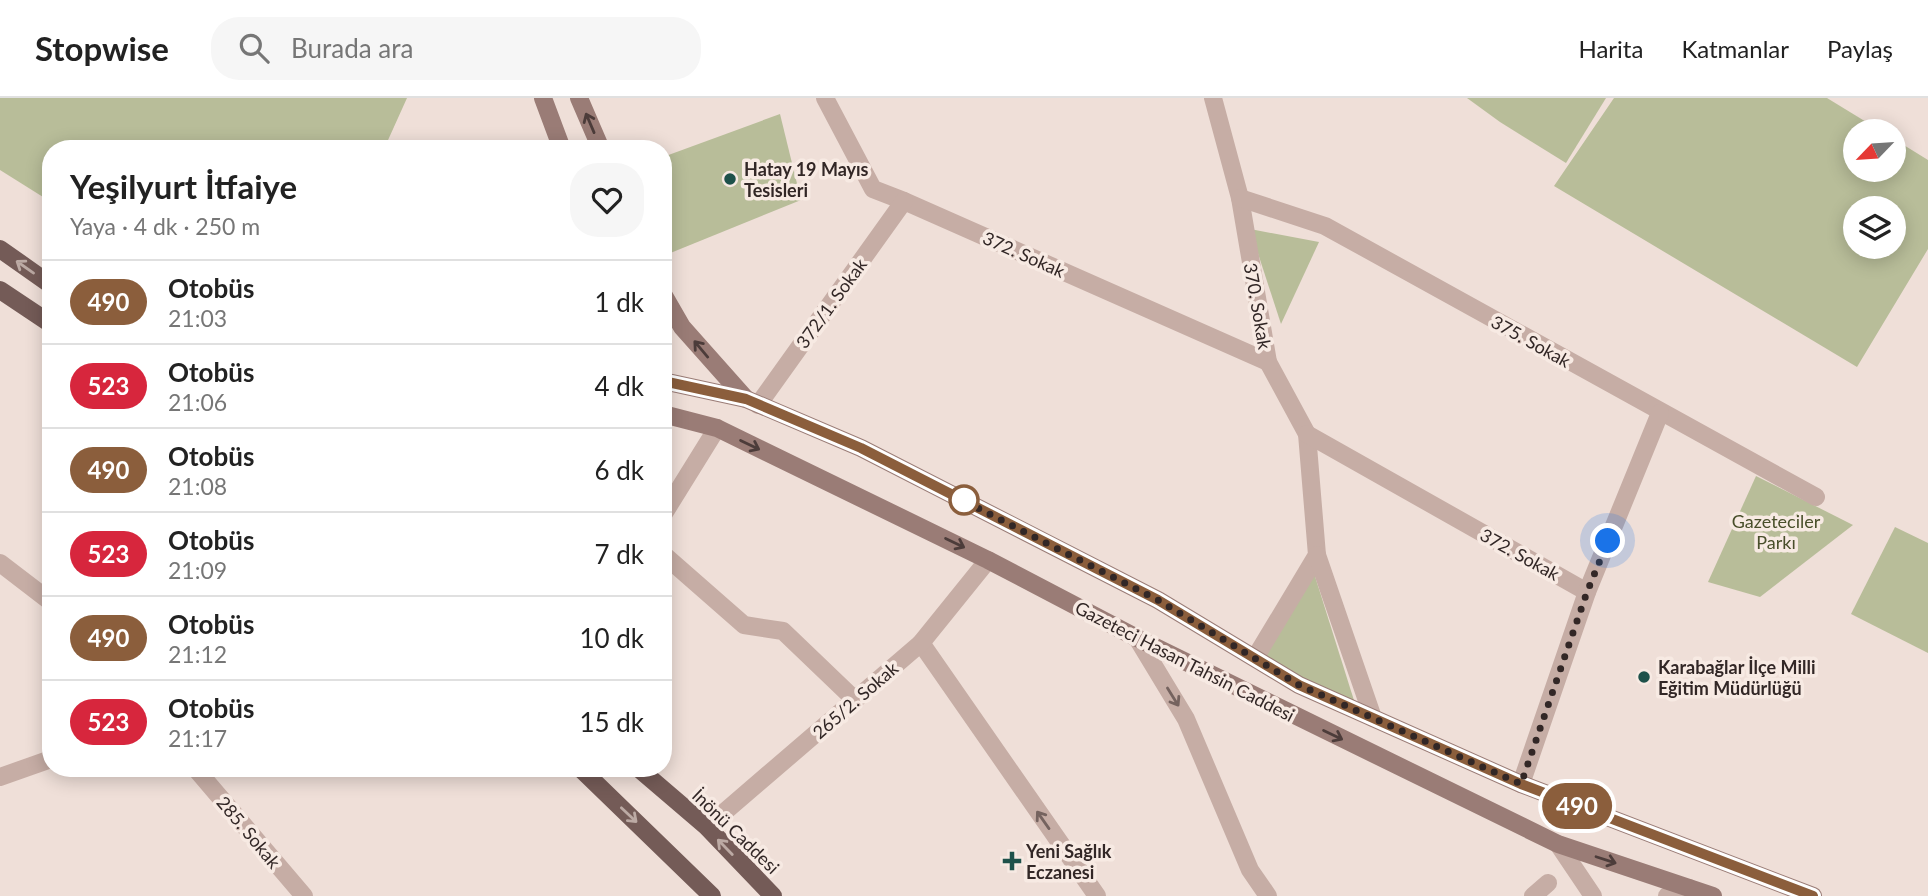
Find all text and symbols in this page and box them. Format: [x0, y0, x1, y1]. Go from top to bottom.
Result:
search box [211, 17, 701, 80]
text: Stopwise [35, 28, 169, 68]
icon: search [235, 29, 273, 67]
text: Burada ara [291, 32, 413, 64]
text: Harita [1578, 34, 1643, 63]
text: Katmanlar [1681, 34, 1789, 63]
text: Paylaş [1827, 34, 1893, 63]
one-way arrow [583, 113, 596, 135]
north arrow [1843, 119, 1906, 182]
map controls [1843, 119, 1906, 259]
place label: Hatay 19 Mayıs Tesisleri [744, 158, 869, 201]
button: heart [570, 163, 644, 237]
text: Yeşilyurt İtfaiye [70, 166, 297, 206]
marker: Hatay 19 Mayıs Tesisleri [722, 171, 738, 187]
button: layers [1843, 196, 1906, 259]
text: Yaya · 4 dk · 250 m [70, 212, 260, 240]
street label: 372. Sokak [980, 226, 1069, 282]
street label: 372/1. Sokak [791, 253, 872, 352]
one-way arrow [16, 260, 35, 274]
street label: 370. Sokak [1240, 261, 1277, 352]
text: Otobüs [168, 272, 254, 304]
text: 1 dk [594, 286, 644, 318]
text: 490 [88, 287, 129, 316]
text: 21:03 [168, 304, 227, 332]
street label: 375. Sokak [1487, 310, 1575, 372]
one-way arrow [693, 340, 709, 358]
text: Otobüs [168, 356, 254, 388]
text: 4 dk [594, 370, 644, 402]
text: 523 [88, 371, 129, 400]
text: 21:06 [168, 388, 227, 416]
one-way arrow [739, 438, 760, 452]
text: Otobüs [168, 440, 254, 472]
text: 6 dk [594, 454, 644, 486]
text: 490 [88, 455, 129, 484]
text: 21:08 [168, 472, 227, 500]
unlabelled marker [949, 485, 979, 515]
park label: Gazeteciler Parkı [1732, 510, 1821, 553]
street label: 372. Sokak [1476, 523, 1564, 585]
your location [1590, 523, 1625, 558]
text: Otobüs [168, 524, 254, 556]
one-way arrow [944, 537, 965, 551]
text: 7 dk [594, 538, 644, 570]
text: 523 [88, 539, 129, 568]
text: 21:09 [168, 556, 227, 584]
street label: Gazeteci Hasan Tahsin Caddesi [1072, 596, 1298, 726]
text: Otobüs [168, 608, 254, 640]
text: 10 dk [579, 622, 644, 654]
text: 490 [88, 623, 129, 652]
text: 21:12 [168, 640, 227, 668]
street label: 265/2. Sokak [808, 656, 903, 743]
place label: Karabağlar İlçe Milli Eğitim Müdürlüğü [1658, 656, 1816, 699]
marker: Karabağlar İlçe Milli Eğitim Müdürlüğü [1636, 669, 1652, 685]
one-way arrow [1166, 686, 1180, 706]
text: Otobüs [168, 692, 254, 724]
text: 15 dk [579, 706, 644, 738]
text: 523 [88, 707, 129, 736]
text: 21:17 [168, 724, 227, 752]
one-way arrow [1322, 729, 1343, 742]
line badge: 490 [1537, 783, 1617, 829]
street label: İnönü Caddesi [688, 784, 784, 878]
street label: 285. Sokak [213, 791, 286, 873]
text: 490 [1556, 791, 1598, 820]
one-way arrow [620, 806, 638, 823]
one-way arrow [1036, 811, 1050, 830]
one-way arrow [717, 839, 734, 856]
place label: Yeni Sağlık Eczanesi [1025, 840, 1112, 883]
marker: Yeni Sağlık Eczanesi [1004, 853, 1020, 869]
one-way arrow [1595, 855, 1617, 867]

